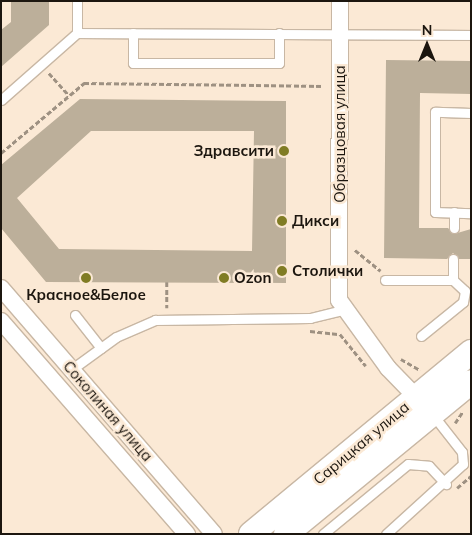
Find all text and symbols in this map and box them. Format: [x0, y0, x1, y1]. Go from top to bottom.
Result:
north arrow [402, 20, 452, 70]
text: N [422, 21, 432, 39]
street label: Образцовая улица [331, 65, 349, 203]
place label: Здравсити [194, 142, 274, 160]
marker: Здравсити [278, 145, 290, 157]
place label: Дикси [292, 212, 339, 230]
marker: Дикси [276, 215, 288, 227]
place label: Столички [292, 262, 363, 280]
marker: Столички [276, 265, 288, 277]
place label: Ozon [234, 269, 271, 287]
marker: Красное&Белое [80, 272, 92, 284]
marker: Ozon [218, 272, 230, 284]
place label: Красное&Белое [26, 286, 146, 304]
street label: Соколиная улица [59, 357, 157, 465]
street label: Сарицкая улица [309, 398, 413, 488]

